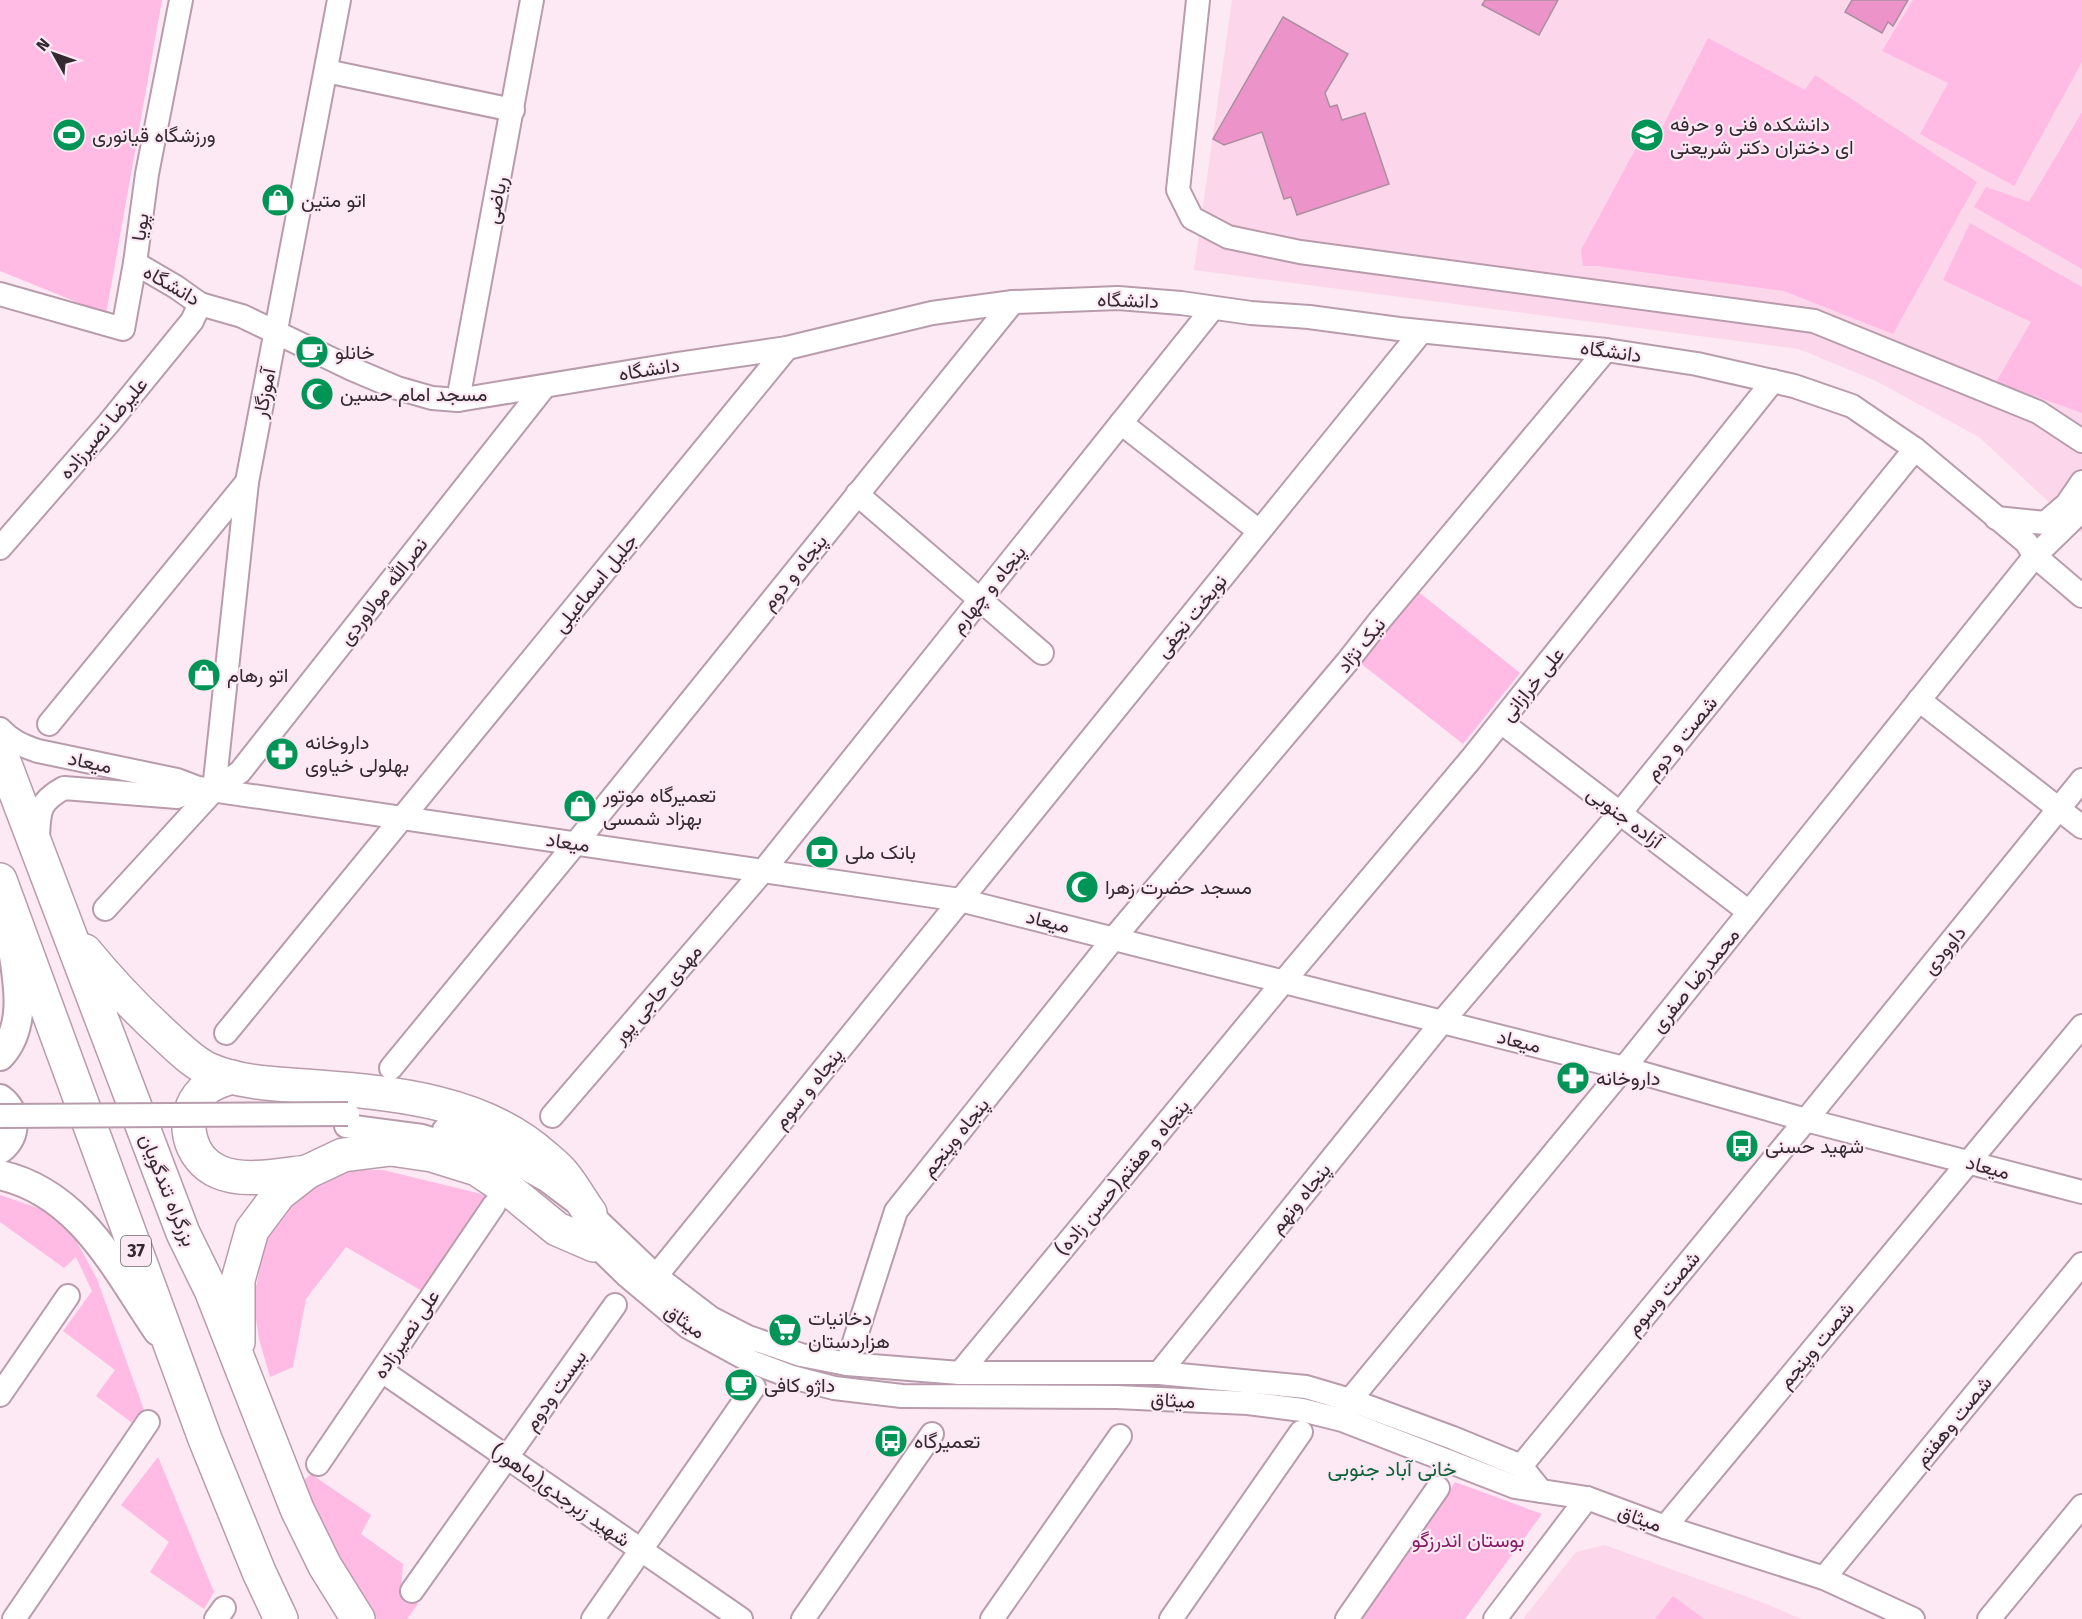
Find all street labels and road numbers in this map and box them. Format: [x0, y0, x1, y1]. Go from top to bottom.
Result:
street label: ریاضی [480, 174, 513, 226]
street label: پویا [126, 212, 156, 243]
street label: دانشگاه [139, 259, 205, 311]
street label: دانشگاه [1097, 287, 1159, 313]
street label: دانشگاه [1579, 335, 1643, 367]
street label: دانشگاه [617, 352, 681, 386]
street label: آموزگار [247, 365, 282, 421]
street label: علیرضا نصیرزاده [53, 372, 153, 484]
street label: جلیل اسماعیلی [548, 529, 642, 637]
street label: پنجاه و دوم [756, 529, 834, 616]
street label: نصرالله مولاوردی [334, 532, 433, 650]
street label: پنجاه و چهارم [945, 540, 1032, 639]
street label: نوبخت نجفی [1150, 569, 1233, 663]
street label: نیک نژاد [1332, 613, 1391, 678]
street label: علی خرازانی [1495, 642, 1570, 726]
street label: شصت و دوم [1640, 691, 1723, 786]
street label: میعاد [66, 746, 114, 778]
street label: آزاده جنوبی [1582, 781, 1669, 855]
street label: میعاد [544, 827, 592, 857]
street label: میعاد [1024, 904, 1072, 938]
street label: داوودی [1917, 921, 1972, 980]
street label: محمدرضا صفری [1646, 923, 1745, 1038]
street label: مهدی حاجی پور [607, 939, 708, 1051]
street label: میعاد [1495, 1024, 1543, 1058]
street label: پنجاه و سوم [768, 1043, 849, 1135]
street label: پنجاه وپنجم [916, 1093, 996, 1183]
street label: (حسن زاده)پنجاه و هفتم [1050, 1094, 1196, 1261]
street label: بزرگراه تندگویان [134, 1130, 201, 1250]
street label: میعاد [1964, 1150, 2012, 1184]
street label: پنجاه ونهم [1264, 1158, 1337, 1239]
road number: 37 [121, 1236, 151, 1266]
street label: شصت وسوم [1621, 1246, 1706, 1341]
street label: علی نصیرزاده [367, 1285, 445, 1384]
street label: شصت وپنجم [1773, 1297, 1860, 1394]
street label: میثاق [660, 1298, 710, 1344]
street label: بیست ودوم [518, 1345, 592, 1436]
street label: شصت وهفتم [1909, 1371, 1998, 1472]
street label: میثاق [1150, 1387, 1196, 1413]
street label: شهید زبرجدی(ماهور) [486, 1438, 635, 1553]
street label: میثاق [1615, 1499, 1665, 1537]

